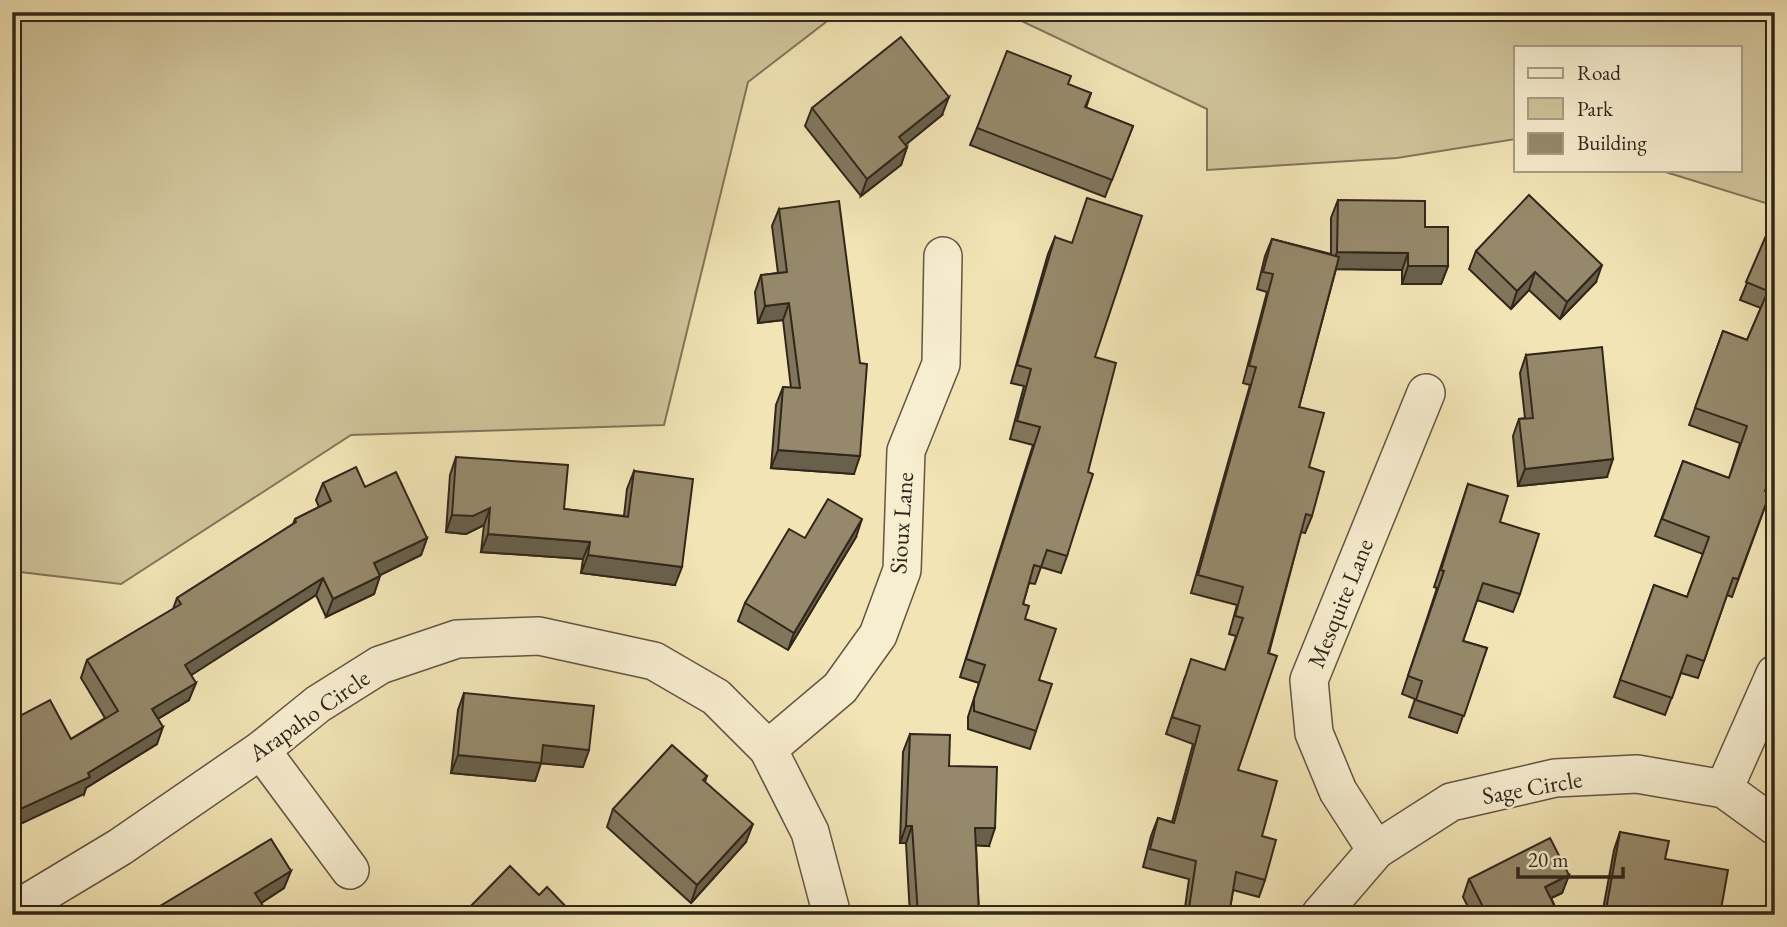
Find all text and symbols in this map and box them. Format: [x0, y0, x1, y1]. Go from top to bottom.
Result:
legend [1514, 46, 1742, 172]
text: Road [1577, 59, 1621, 86]
text: Park [1577, 95, 1614, 122]
text: Building [1577, 129, 1647, 156]
street label: Sioux Lane [882, 471, 920, 575]
street label: Mesquite Lane [1300, 534, 1380, 672]
street label: Arapaho Circle [242, 662, 375, 769]
street label: Sage Circle [1479, 763, 1585, 811]
scale bar [1518, 836, 1622, 880]
text: 20 m [1528, 846, 1569, 873]

